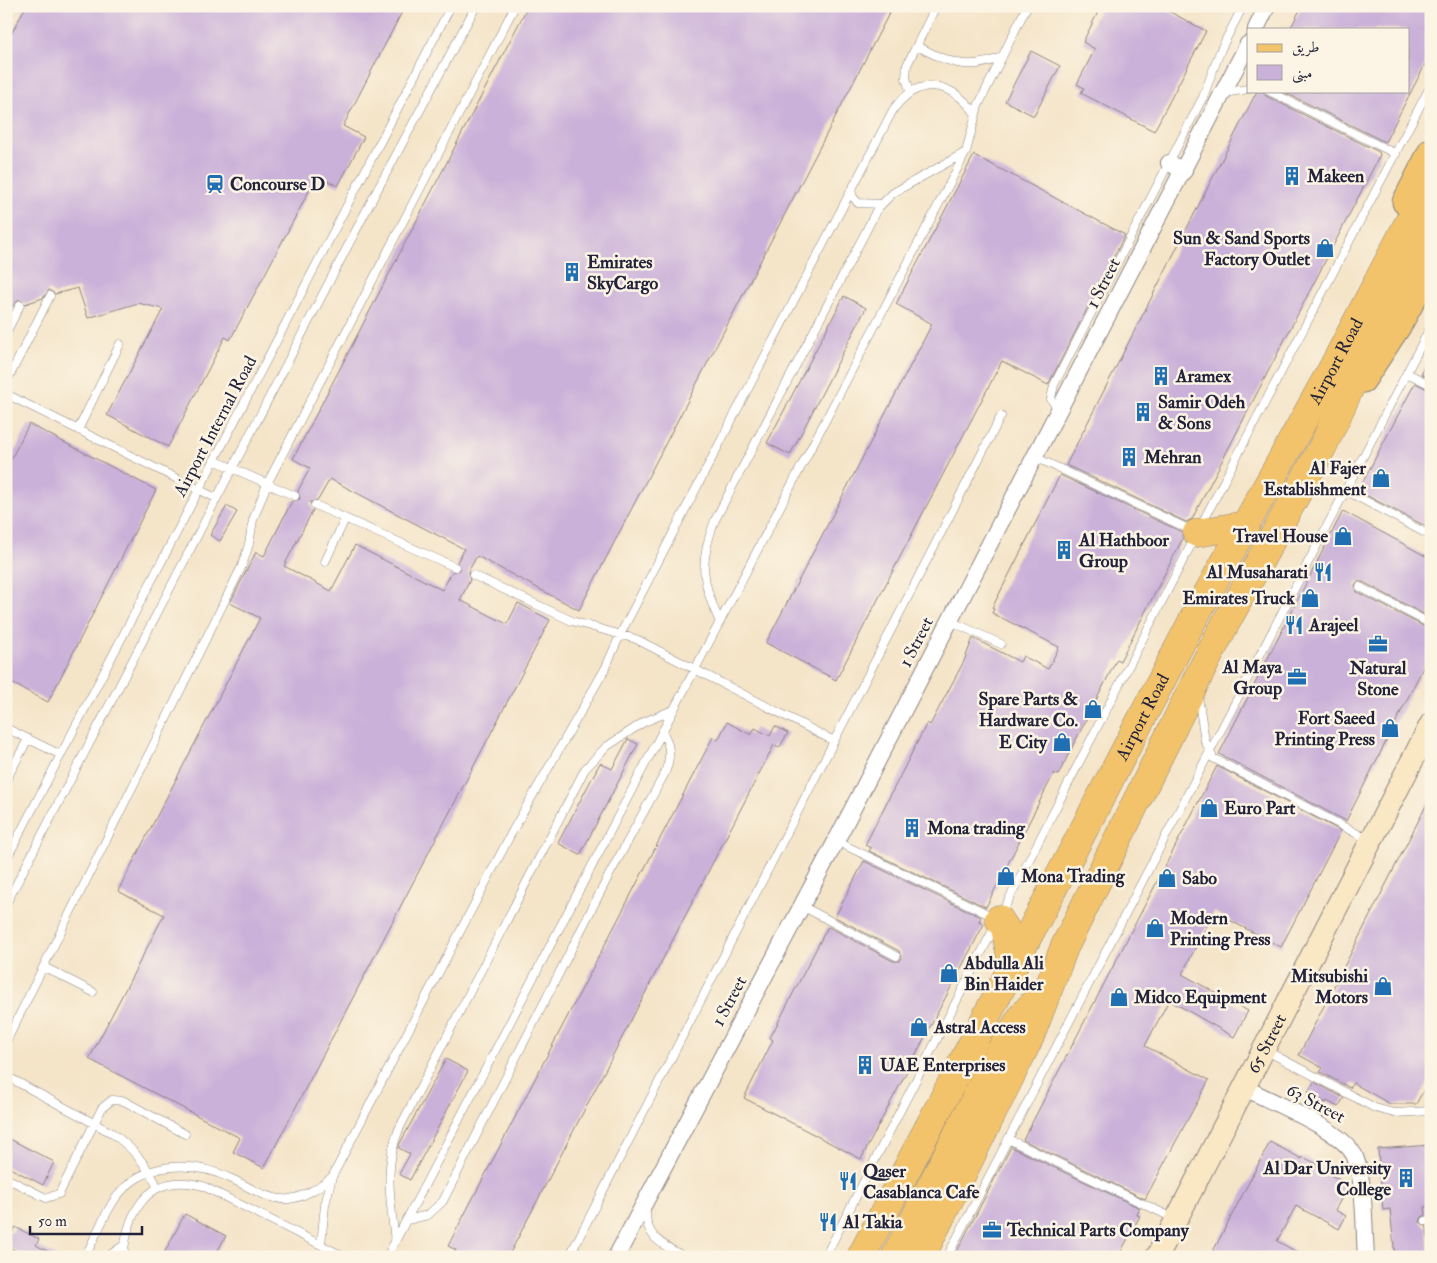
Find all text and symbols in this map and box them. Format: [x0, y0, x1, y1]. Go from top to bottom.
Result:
legend [1247, 28, 1410, 92]
text: طريق [1292, 38, 1319, 57]
text: مبنى [1292, 64, 1312, 84]
building icon: Makeen [1281, 165, 1303, 187]
place label: Makeen [1306, 165, 1365, 188]
station icon: Concourse D [204, 173, 226, 195]
place label: Concourse D [230, 173, 325, 196]
place label: Sun & Sand Sports Factory Outlet [1173, 227, 1310, 271]
shop icon: Sun & Sand Sports Factory Outlet [1314, 237, 1336, 259]
place label: Emirates SkyCargo [587, 251, 659, 295]
street label: 1 Street [1081, 254, 1126, 312]
building icon: Emirates SkyCargo [561, 261, 583, 283]
street label: Airport Road [1303, 314, 1369, 409]
street label: Airport Internal Road [168, 352, 262, 501]
building icon: Aramex [1150, 365, 1172, 387]
place label: Aramex [1175, 365, 1232, 388]
place label: Samir Odeh & Sons [1158, 391, 1246, 435]
building icon: Samir Odeh & Sons [1132, 401, 1154, 423]
building icon: Mehran [1118, 446, 1140, 468]
place label: Mehran [1143, 446, 1202, 469]
place label: Al Fajer Establishment [1264, 457, 1366, 501]
shop icon: Al Fajer Establishment [1370, 467, 1392, 489]
place label: Travel House [1232, 525, 1328, 548]
shop icon: Travel House [1332, 525, 1354, 547]
place label: Al Hathboor Group [1078, 529, 1169, 573]
building icon: Al Hathboor Group [1053, 539, 1075, 561]
place label: Al Musaharati [1206, 561, 1308, 584]
restaurant icon: Al Musaharati [1312, 561, 1334, 583]
place label: Emirates Truck [1183, 587, 1295, 610]
shop icon: Emirates Truck [1299, 587, 1321, 609]
street label: 1 Street [894, 613, 939, 671]
restaurant icon: Arajeel [1283, 614, 1305, 636]
place label: Arajeel [1308, 614, 1359, 637]
office icon: Natural Stone [1367, 633, 1389, 655]
place label: Al Maya Group [1221, 656, 1283, 700]
place label: Natural Stone [1349, 657, 1407, 701]
office icon: Al Maya Group [1286, 666, 1308, 688]
street label: Airport Road [1110, 670, 1175, 765]
place label: Spare Parts & Hardware Co. [978, 688, 1079, 732]
shop icon: Spare Parts & Hardware Co. [1082, 698, 1104, 720]
place label: Fort Saeed Printing Press [1275, 707, 1375, 751]
shop icon: Fort Saeed Printing Press [1379, 717, 1401, 739]
place label: E City [999, 731, 1048, 754]
shop icon: E City [1051, 731, 1073, 753]
shop icon: Euro Part [1198, 797, 1220, 819]
place label: Euro Part [1224, 797, 1296, 820]
building icon: Mona trading [901, 817, 923, 839]
place label: Mona trading [926, 817, 1026, 840]
shop icon: Mona Trading [995, 865, 1017, 887]
place label: Mona Trading [1020, 865, 1126, 888]
shop icon: Sabo [1156, 867, 1178, 889]
place label: Sabo [1182, 867, 1217, 890]
place label: Modern Printing Press [1169, 907, 1271, 951]
shop icon: Modern Printing Press [1144, 917, 1166, 939]
place label: Abdulla Ali Bin Haider [963, 952, 1044, 996]
shop icon: Abdulla Ali Bin Haider [938, 962, 960, 984]
place label: Mitsubishi Motors [1290, 965, 1368, 1009]
street label: 1 Street [707, 972, 752, 1030]
shop icon: Mitsubishi Motors [1372, 975, 1394, 997]
shop icon: Midco Equipment [1108, 986, 1130, 1008]
place label: Midco Equipment [1133, 986, 1267, 1009]
street label: 65 Street [1242, 1010, 1292, 1078]
shop icon: Astral Access [908, 1016, 930, 1038]
place label: Astral Access [933, 1016, 1026, 1039]
building icon: UAE Enterprises [854, 1054, 876, 1076]
place label: UAE Enterprises [880, 1054, 1005, 1077]
street label: 63 Street [1282, 1078, 1349, 1128]
place label: Al Dar University College [1263, 1157, 1392, 1201]
place label: Qaser Casablanca Cafe [863, 1160, 980, 1204]
building icon: Al Dar University College [1395, 1167, 1417, 1189]
restaurant icon: Qaser Casablanca Cafe [837, 1170, 859, 1192]
scale bar [30, 1203, 142, 1235]
restaurant icon: Al Takia [817, 1211, 839, 1233]
place label: Al Takia [842, 1211, 903, 1234]
text: 50 m [38, 1212, 67, 1231]
office icon: Technical Parts Company [981, 1219, 1003, 1241]
place label: Technical Parts Company [1006, 1219, 1190, 1242]

